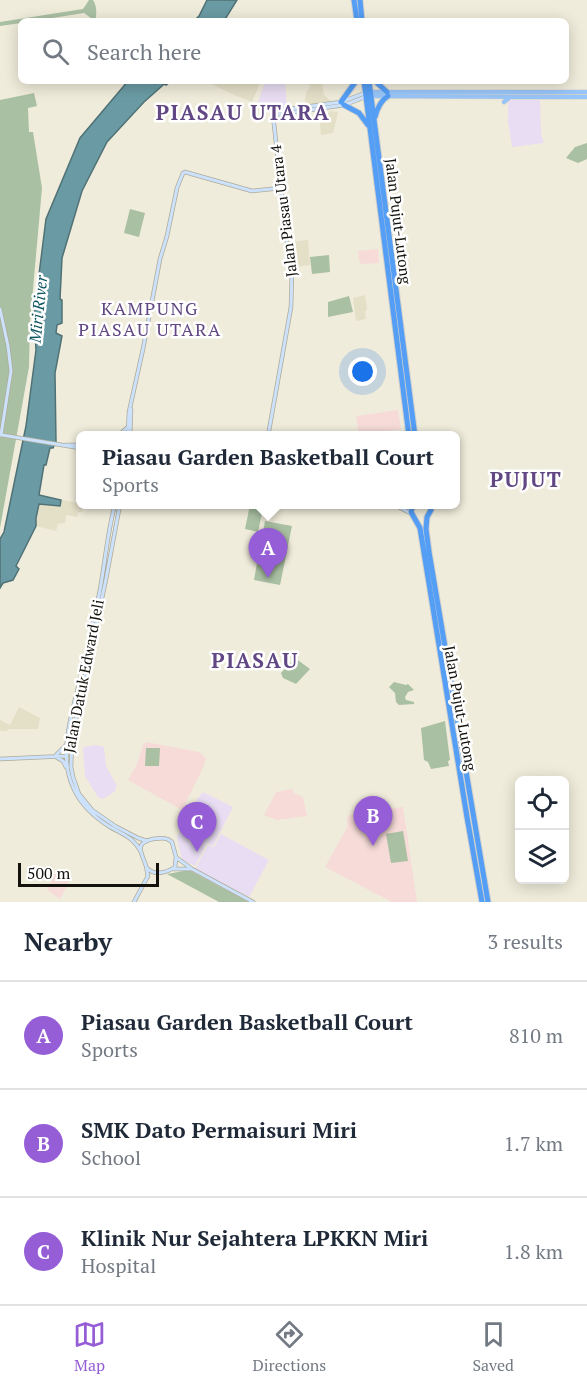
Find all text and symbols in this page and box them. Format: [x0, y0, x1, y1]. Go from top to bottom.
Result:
search box [18, 18, 569, 84]
icon: search [39, 35, 72, 68]
text: Search here [87, 37, 201, 66]
district label: PIASAU UTARA [156, 98, 330, 126]
street label: Jalan Piasau Utara 4 [265, 144, 301, 278]
street label: Jalan Pujut-Lutong [381, 157, 417, 286]
water label: Miri River [23, 273, 53, 345]
district label: KAMPUNG PIASAU UTARA [78, 296, 222, 341]
your location [348, 357, 377, 386]
popup [76, 431, 460, 509]
text: Piasau Garden Basketball Court [102, 442, 434, 471]
district label: PUJUT [490, 465, 562, 493]
text: Sports [102, 471, 159, 498]
pin: A [248, 528, 288, 578]
street label: Jalan Datuk Edward Jeli [58, 597, 108, 755]
street label: Jalan Pujut-Lutong [440, 644, 482, 773]
district label: PIASAU [211, 646, 299, 674]
map controls [515, 776, 569, 884]
button: locate [515, 776, 569, 830]
pin: B [354, 796, 392, 846]
pin: C [178, 802, 216, 852]
button: layers [515, 830, 569, 884]
scale bar [18, 860, 159, 888]
text: 500 m [27, 862, 70, 884]
text: Nearby [24, 924, 112, 958]
text: 3 results [488, 928, 563, 955]
text: Piasau Garden Basketball Court [81, 1007, 413, 1036]
text: A [36, 1022, 51, 1049]
text: 810 m [509, 1022, 563, 1049]
text: Sports [81, 1036, 138, 1063]
text: SMK Dato Permaisuri Miri [81, 1115, 357, 1144]
text: B [37, 1130, 50, 1157]
text: 1.7 km [504, 1130, 563, 1157]
text: School [81, 1144, 141, 1171]
text: Klinik Nur Sejahtera LPKKN Miri [81, 1223, 428, 1252]
text: C [37, 1238, 50, 1265]
text: 1.8 km [504, 1238, 563, 1265]
text: Hospital [81, 1252, 156, 1279]
tab: Map [73, 1318, 106, 1376]
tab: Directions [252, 1318, 326, 1376]
tab: Saved [472, 1318, 514, 1376]

